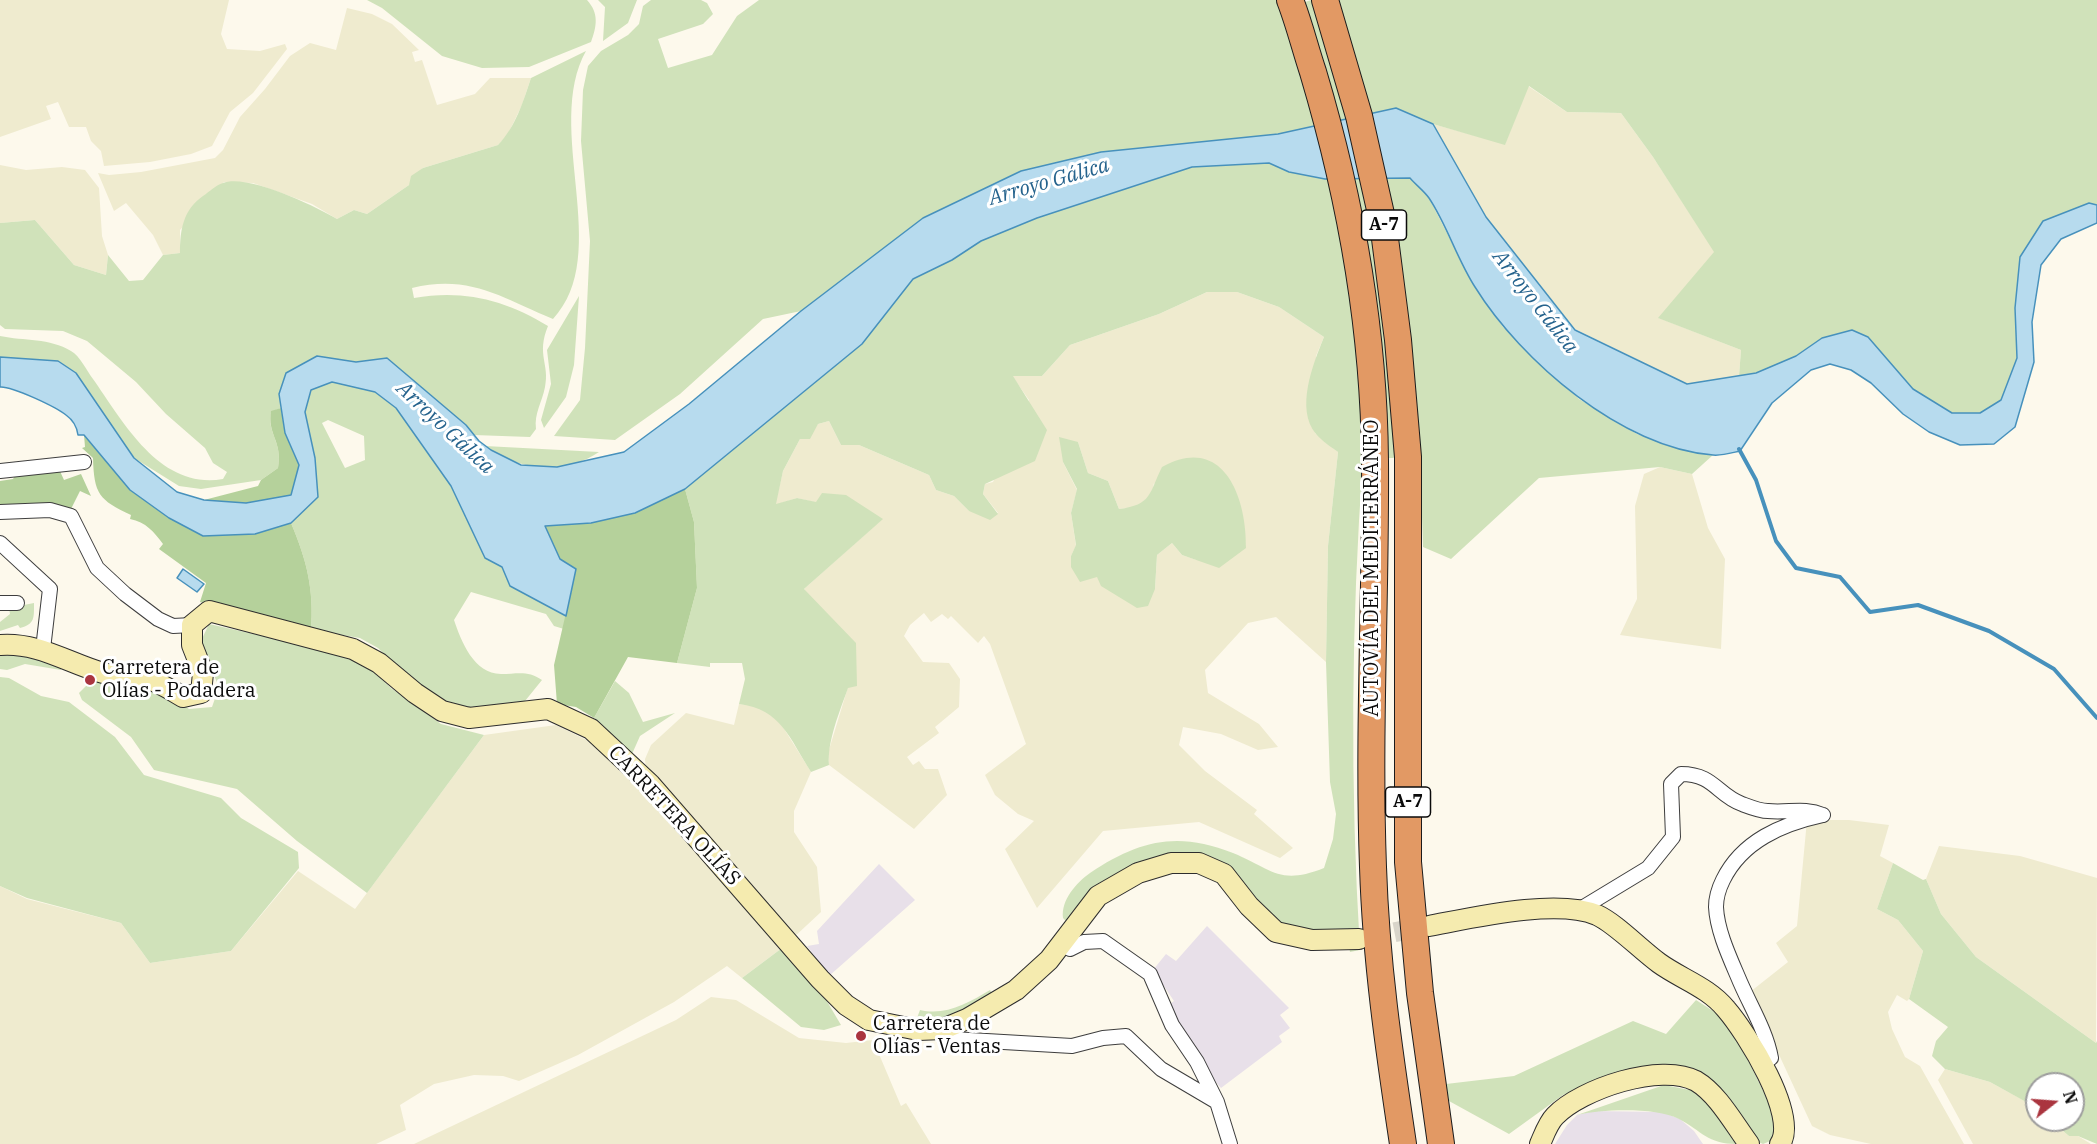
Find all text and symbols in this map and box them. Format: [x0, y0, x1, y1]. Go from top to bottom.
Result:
water label: Arroyo Gálica [986, 153, 1112, 211]
road number: A-7 [1362, 210, 1406, 240]
water label: Arroyo Gálica [1487, 245, 1583, 359]
water label: Arroyo Gálica [391, 376, 499, 480]
street label: AUTOVÍA DEL MEDITERRÁNEO [1360, 419, 1384, 717]
place label: Carretera de Olías - Podadera [102, 656, 256, 703]
marker: Carretera de Olías - Podadera [83, 673, 97, 687]
street label: CARRETERA OLÍAS [603, 741, 745, 891]
road number: A-7 [1386, 787, 1430, 817]
place label: Carretera de Olías - Ventas [873, 1012, 1001, 1059]
marker: Carretera de Olías - Ventas [854, 1029, 868, 1043]
north arrow [2025, 1072, 2085, 1132]
text: N [2059, 1088, 2082, 1106]

